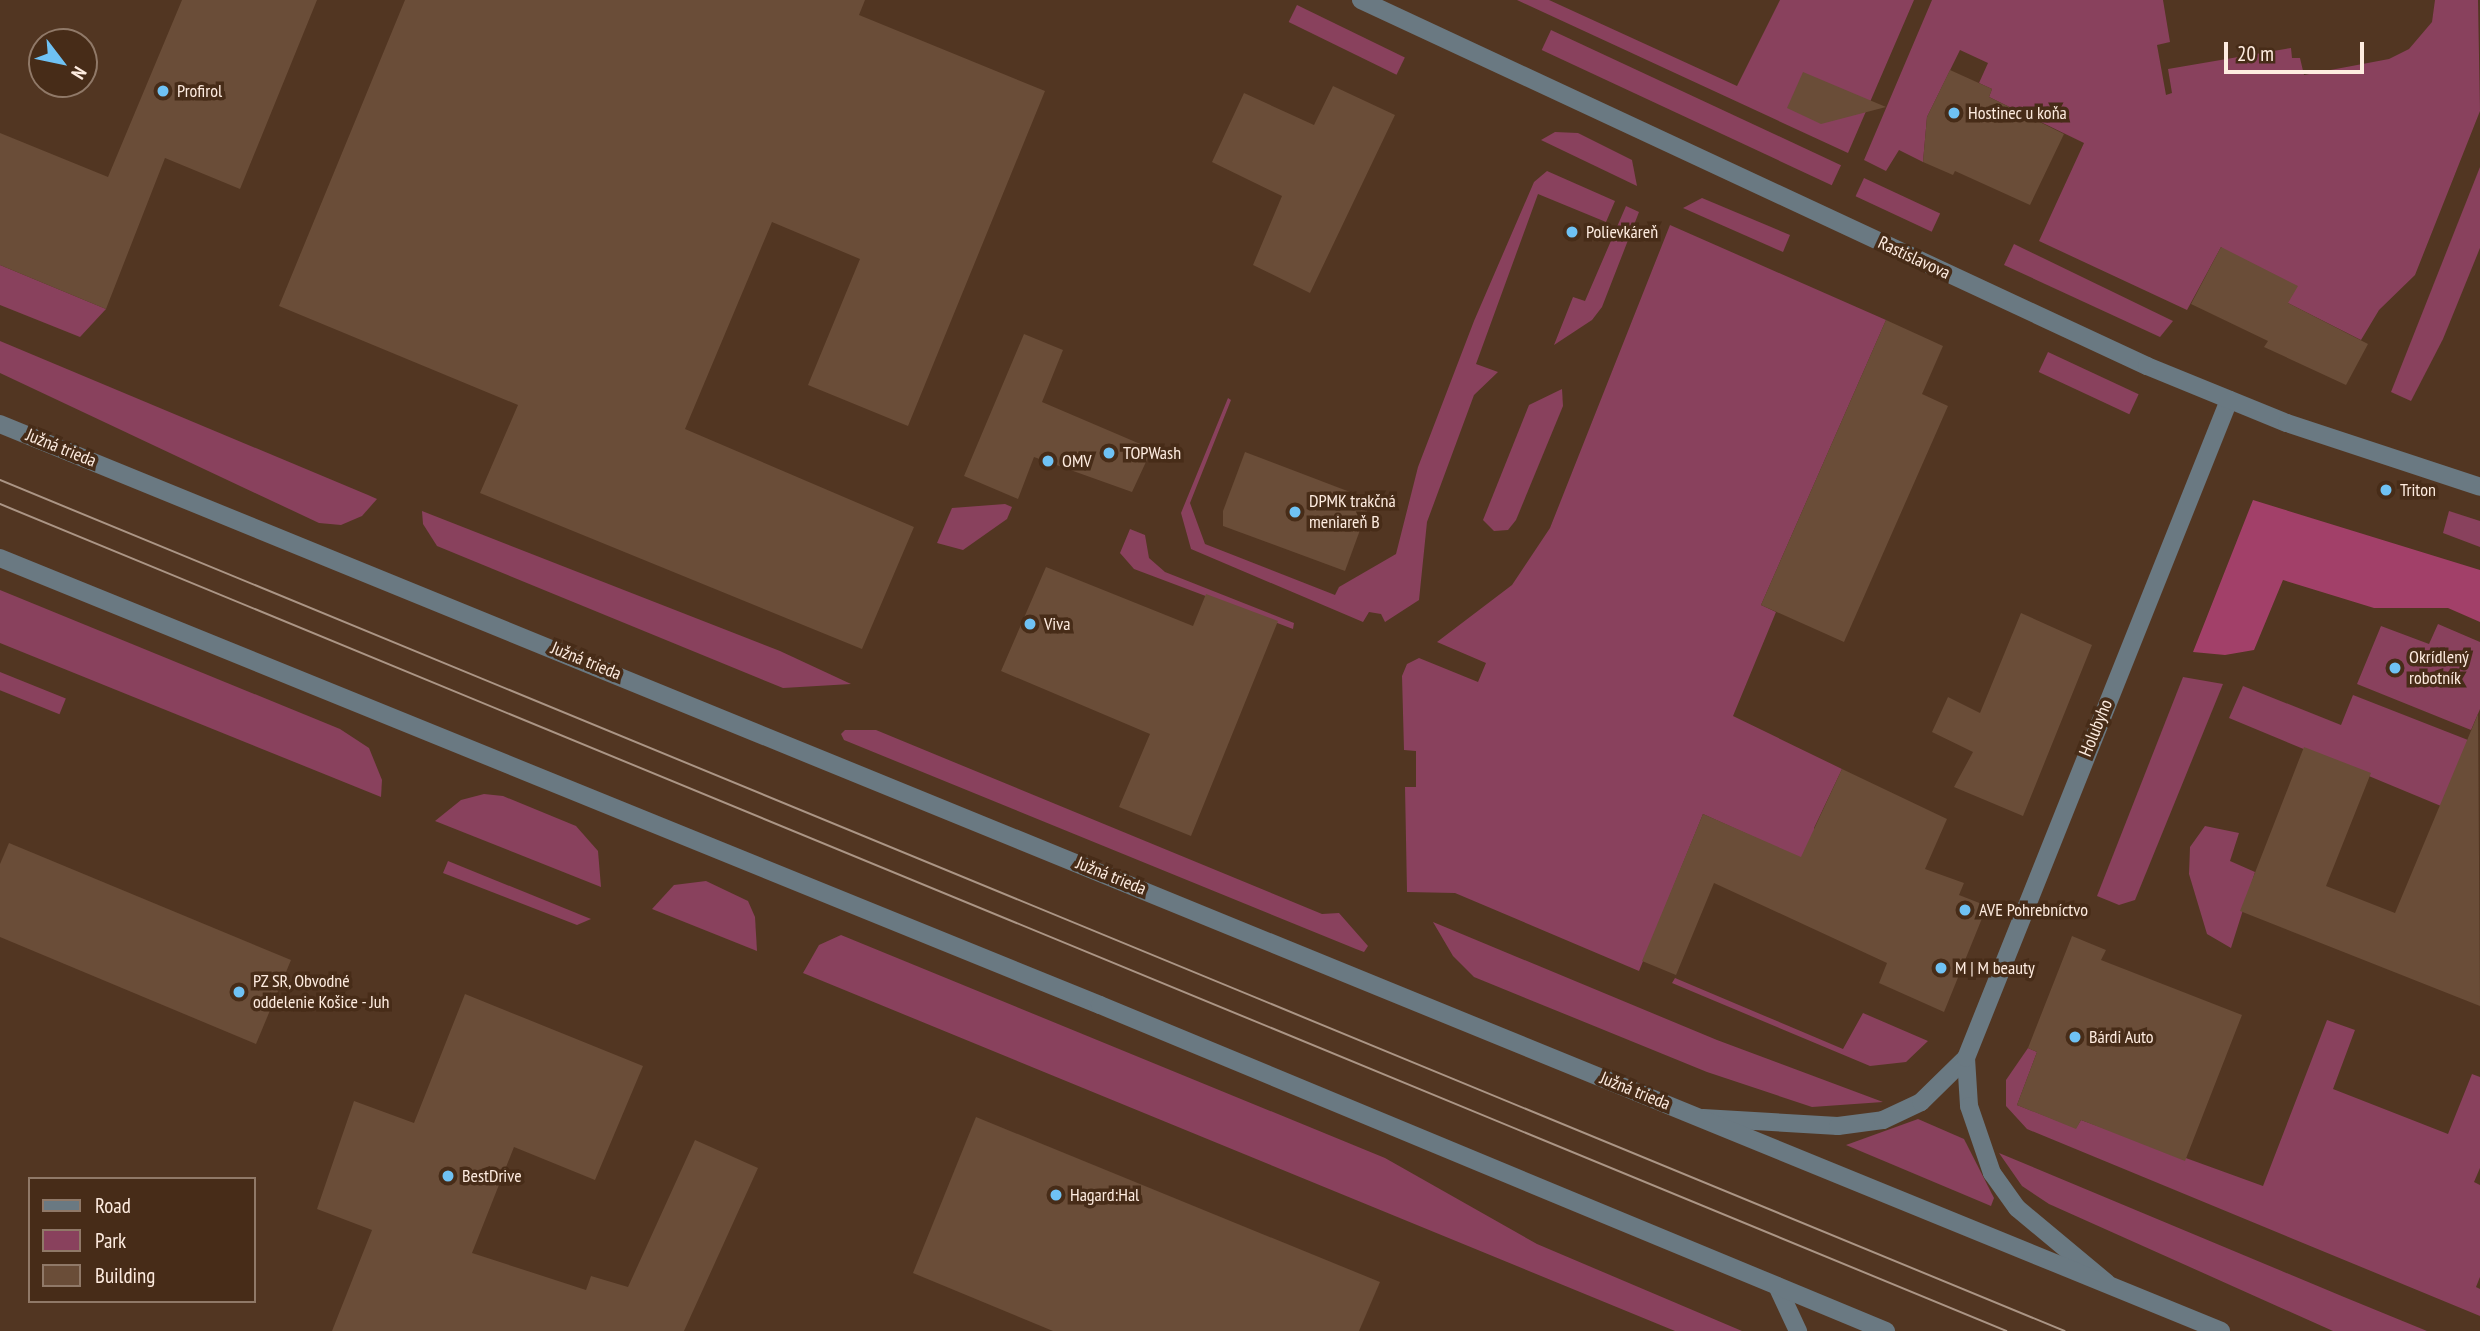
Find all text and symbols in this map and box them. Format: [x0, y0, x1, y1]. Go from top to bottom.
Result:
north arrow [28, 28, 98, 98]
scale bar [2228, 28, 2368, 72]
text: 20 m [2237, 40, 2274, 67]
text: N [66, 62, 92, 84]
place label: Profirol [177, 80, 222, 102]
marker: Profirol [155, 83, 171, 99]
place label: Hostinec u koňa [1968, 102, 2067, 124]
marker: Hostinec u koňa [1946, 105, 1962, 121]
place label: Polievkáreň [1586, 221, 1658, 243]
marker: Polievkáreň [1564, 224, 1580, 240]
street label: Rastislavova [1875, 232, 1953, 284]
street label: Južná trieda [23, 424, 99, 472]
place label: TOPWash [1123, 442, 1181, 464]
marker: TOPWash [1101, 445, 1117, 461]
place label: OMV [1062, 450, 1092, 472]
marker: OMV [1040, 453, 1056, 469]
place label: Triton [2400, 479, 2436, 501]
marker: Triton [2378, 482, 2394, 498]
place label: DPMK trakčná meniareň B [1309, 491, 1396, 534]
marker: DPMK trakčná meniareň B [1287, 504, 1303, 520]
place label: Viva [1044, 613, 1070, 635]
marker: Viva [1022, 616, 1038, 632]
street label: Južná trieda [548, 637, 624, 685]
place label: Okrídlený robotník [2409, 647, 2469, 690]
marker: Okrídlený robotník [2387, 660, 2403, 676]
street label: Holubyho [2075, 696, 2117, 760]
street label: Južná trieda [1073, 852, 1149, 900]
place label: AVE Pohrebníctvo [1979, 899, 2088, 921]
marker: AVE Pohrebníctvo [1957, 902, 1973, 918]
place label: M | M beauty [1955, 957, 2035, 979]
marker: M | M beauty [1933, 960, 1949, 976]
place label: PZ SR, Obvodné oddelenie Košice - Juh [253, 971, 391, 1014]
marker: PZ SR, Obvodné oddelenie Košice - Juh [231, 984, 247, 1000]
place label: Bárdi Auto [2089, 1026, 2154, 1048]
marker: Bárdi Auto [2067, 1029, 2083, 1045]
street label: Južná trieda [1597, 1067, 1673, 1115]
place label: BestDrive [462, 1165, 522, 1187]
marker: BestDrive [440, 1168, 456, 1184]
legend [28, 1177, 256, 1303]
place label: Hagard:Hal [1070, 1184, 1139, 1206]
marker: Hagard:Hal [1048, 1187, 1064, 1203]
text: Road [95, 1192, 131, 1219]
text: Park [95, 1227, 126, 1254]
text: Building [95, 1262, 155, 1289]

